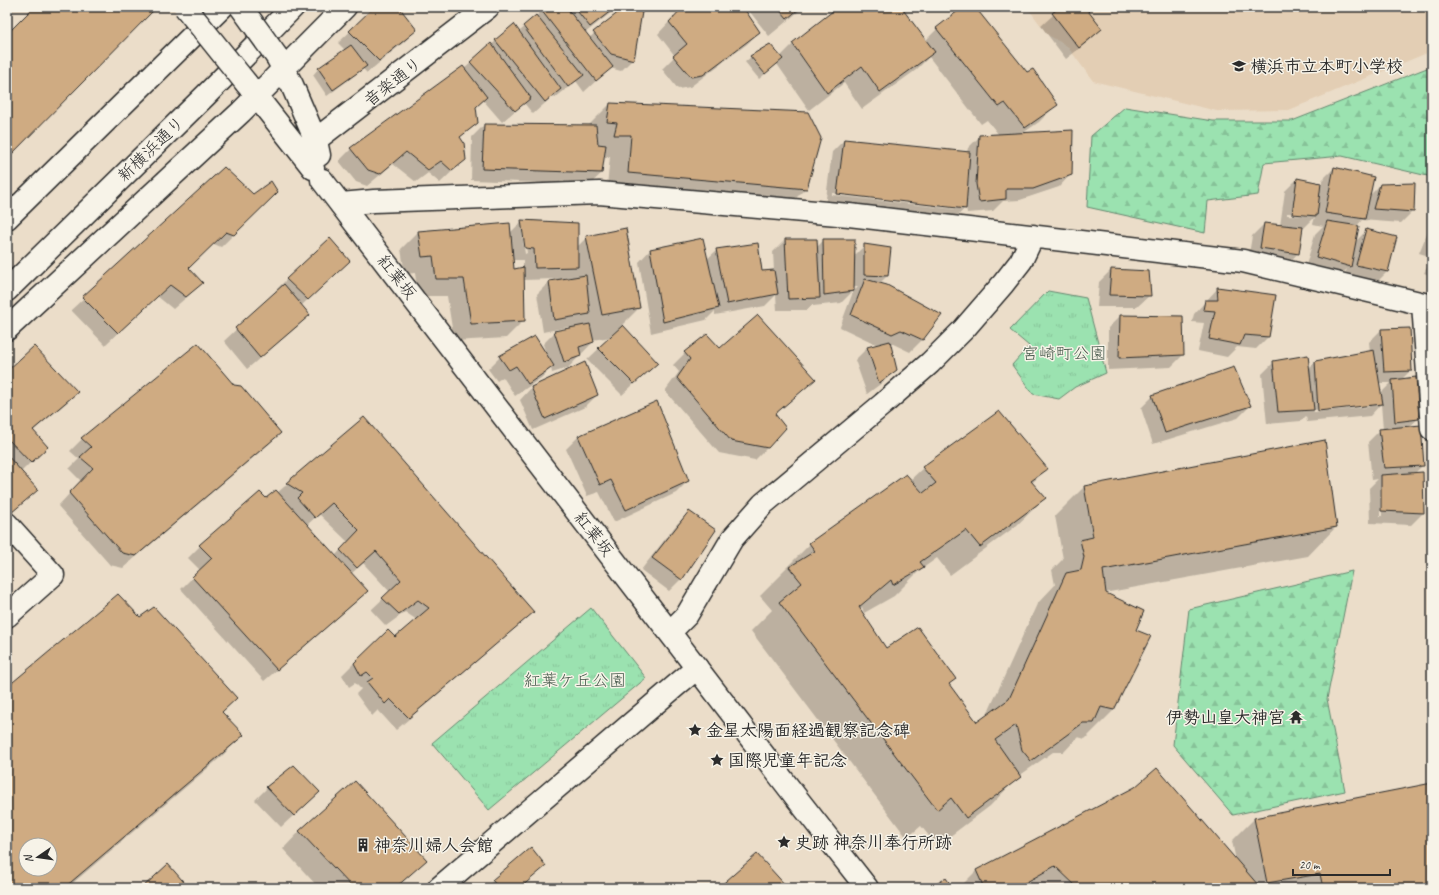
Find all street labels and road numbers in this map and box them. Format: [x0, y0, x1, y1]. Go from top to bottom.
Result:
street label: 音楽通り [360, 53, 426, 111]
street label: 新横浜通り [113, 112, 189, 186]
street label: 紅葉坂 [373, 250, 421, 304]
street label: 紅葉坂 [570, 507, 618, 561]

